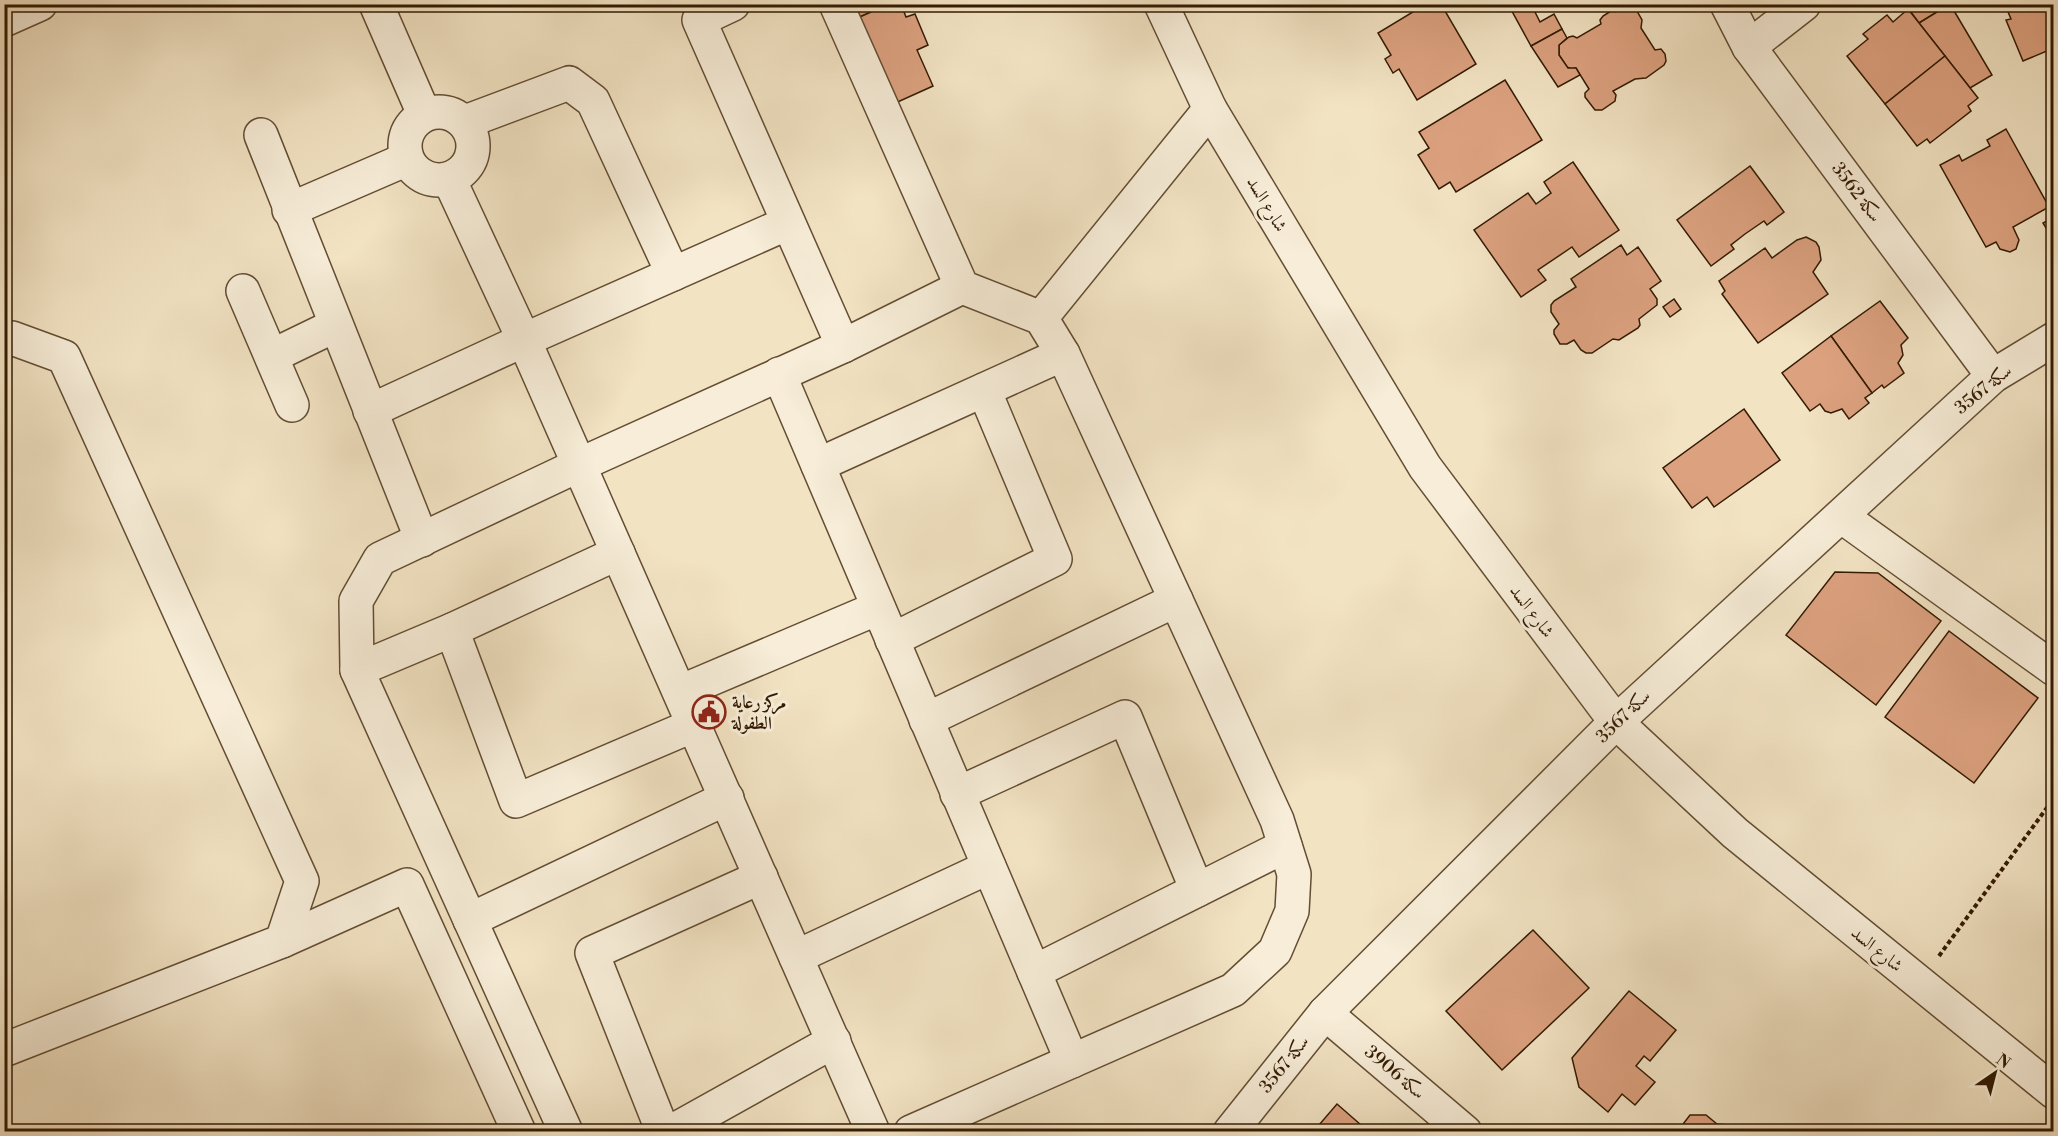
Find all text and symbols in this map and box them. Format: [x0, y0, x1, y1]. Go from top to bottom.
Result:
street label: سكة 3562 [1827, 158, 1887, 227]
street label: شارع السد [1239, 172, 1292, 238]
street label: سكة 3567 [1950, 359, 2017, 419]
street label: شارع السد [1502, 580, 1559, 644]
street label: سكة 3567 [1591, 685, 1656, 748]
place label: مركز رعاية الطفولة [731, 691, 786, 735]
public building icon: مركز رعاية الطفولة [691, 694, 727, 730]
street label: شارع السد [1844, 921, 1908, 980]
street label: سكة 3567 [1254, 1031, 1314, 1098]
street label: سكة 3906 [1360, 1040, 1430, 1104]
north arrow [1965, 1043, 2025, 1103]
text: N [1992, 1050, 2014, 1074]

